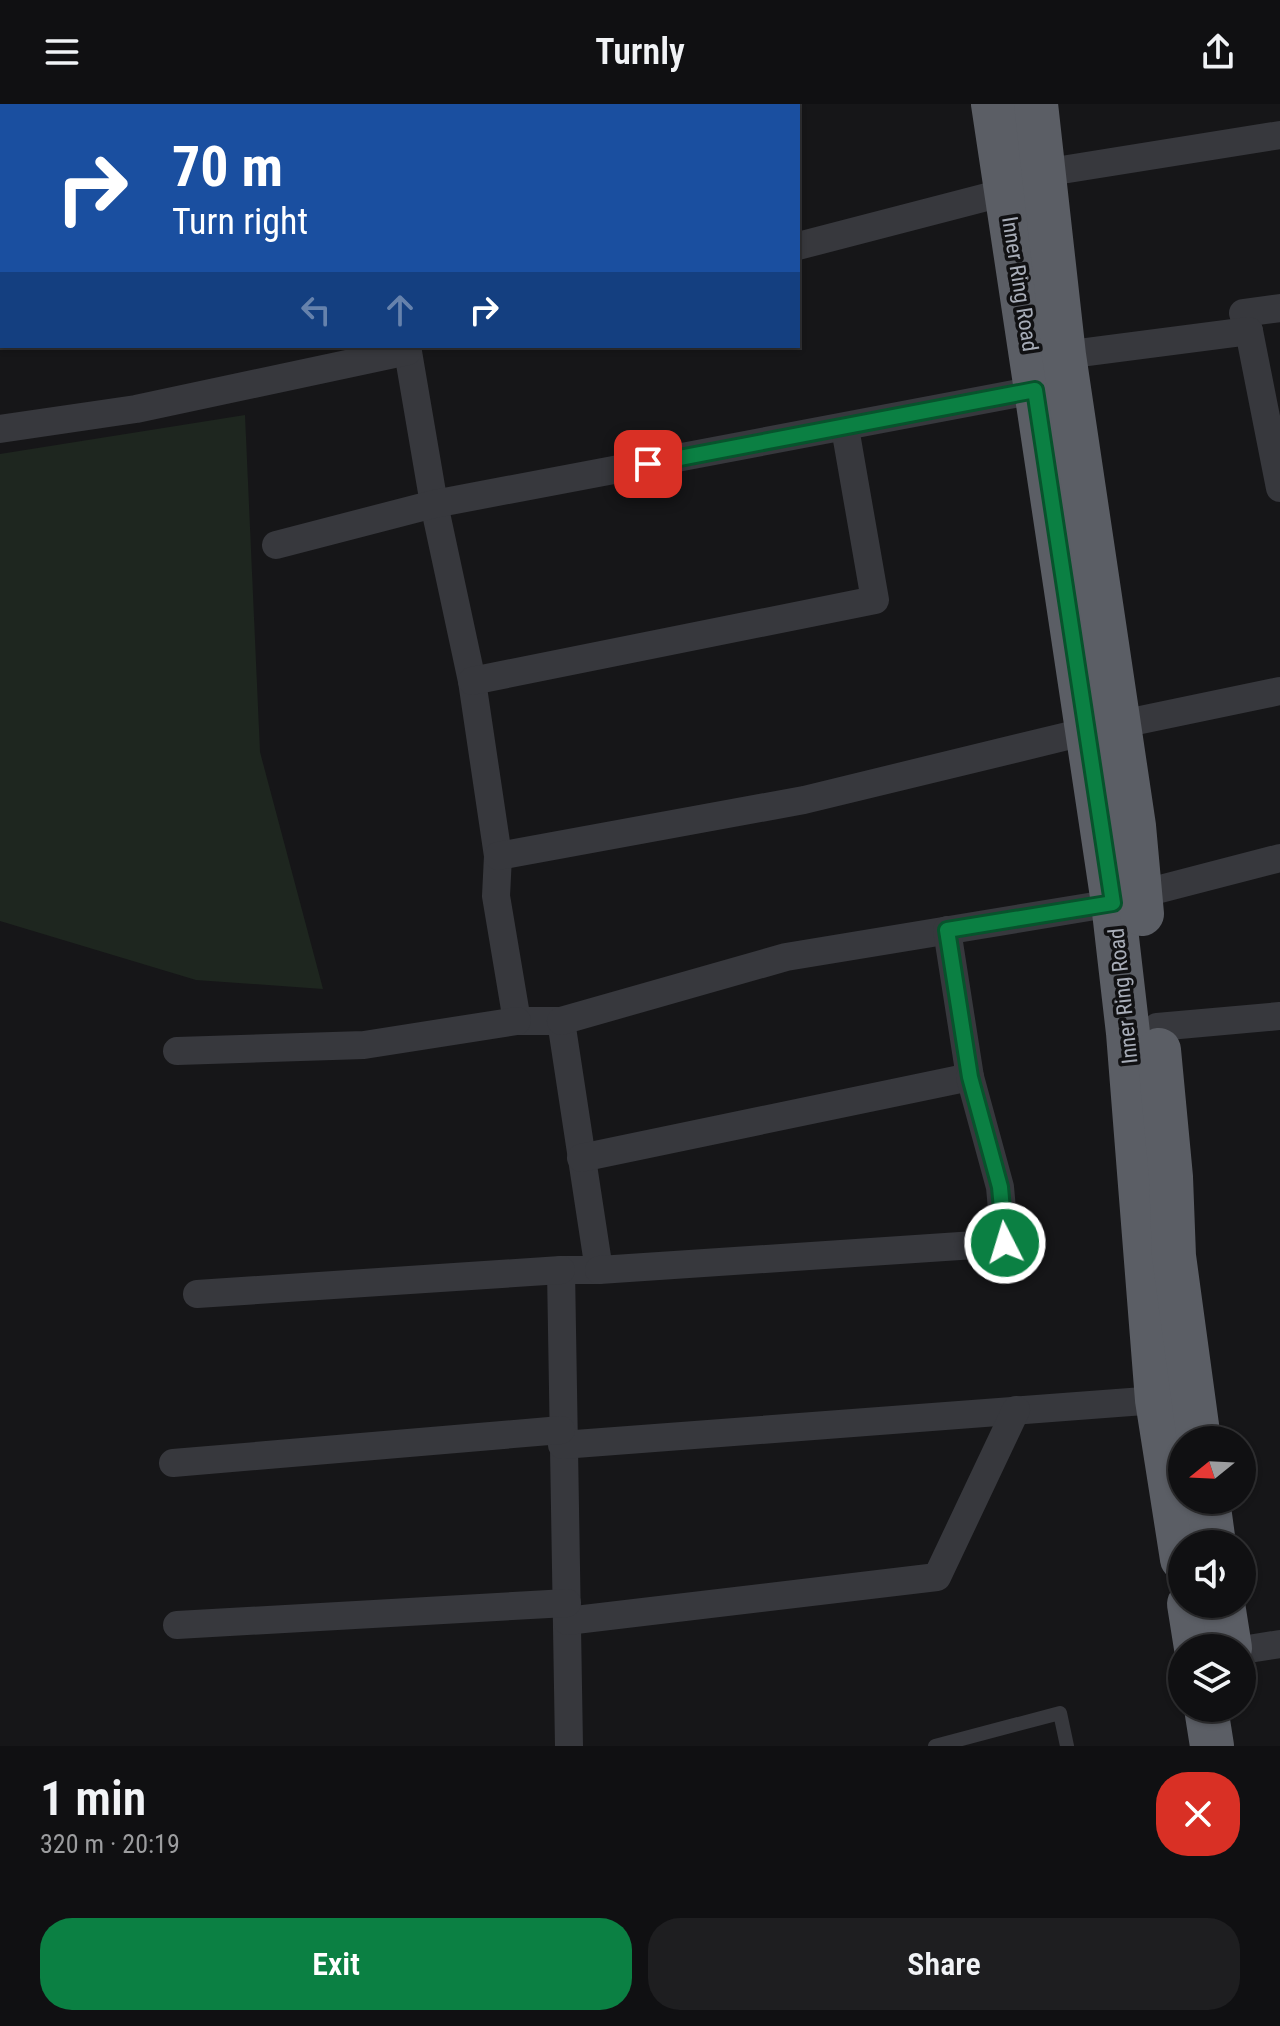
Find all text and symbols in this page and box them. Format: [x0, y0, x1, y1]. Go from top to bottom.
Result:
icon: menu [40, 30, 84, 74]
icon: share [1196, 30, 1240, 74]
text: Turnly [595, 31, 685, 73]
text: 70 m [172, 134, 283, 200]
icon: right [40, 136, 144, 240]
text: Turn right [172, 201, 308, 243]
street label: Inner Ring Road [997, 215, 1043, 353]
icon: left [294, 288, 338, 332]
icon: ahead [378, 288, 422, 332]
icon: right [462, 288, 506, 332]
pin [614, 430, 682, 498]
icon: arrive [626, 442, 670, 486]
street label: Inner Ring Road [1103, 927, 1143, 1065]
position arrow [963, 1201, 1047, 1285]
north arrow [1168, 1426, 1256, 1514]
map controls [1168, 1426, 1256, 1722]
button: sound [1168, 1530, 1256, 1618]
button: layers [1168, 1634, 1256, 1722]
text: 1 min [40, 1770, 146, 1827]
button: close [1156, 1772, 1240, 1856]
text: 320 m · 20:19 [40, 1829, 180, 1859]
button: Exit [40, 1918, 632, 2010]
button: Share [648, 1918, 1240, 2010]

